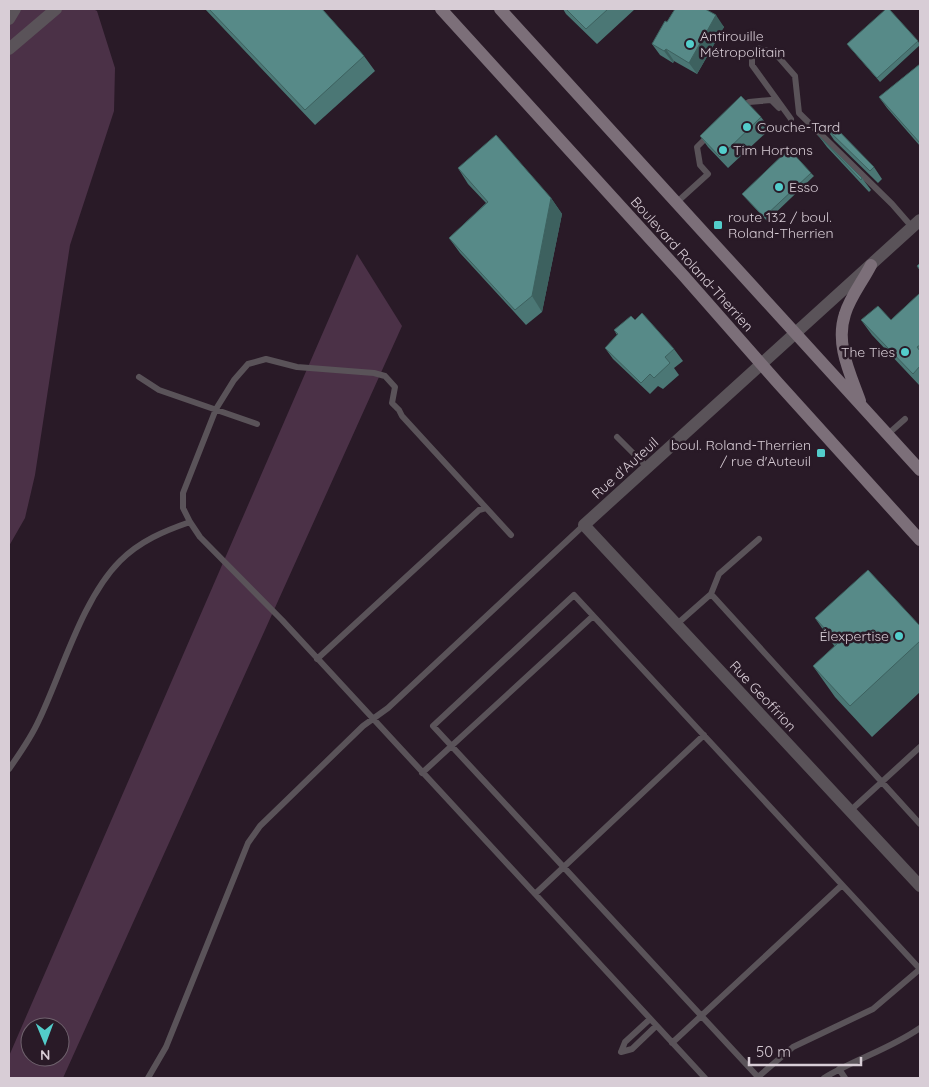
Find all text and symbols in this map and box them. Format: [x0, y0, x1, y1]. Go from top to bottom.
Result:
place label: Antirouille Métropolitain [700, 27, 785, 61]
marker: Antirouille Métropolitain [684, 38, 696, 50]
place label: Couche-Tard [757, 118, 840, 136]
marker: Couche-Tard [741, 121, 753, 133]
place label: Tim Hortons [733, 141, 813, 159]
marker: Tim Hortons [717, 144, 729, 156]
place label: Esso [789, 178, 819, 196]
marker: Esso [773, 181, 785, 193]
street label: Boulevard Roland-Therrien [627, 193, 757, 335]
place label: route 132 / boul. Roland-Therrien [728, 208, 834, 242]
marker: route 132 / boul. Roland-Therrien [712, 219, 724, 231]
place label: The Ties [841, 343, 895, 361]
marker: The Ties [899, 346, 911, 358]
street label: Rue d'Auteuil [588, 433, 662, 503]
place label: boul. Roland-Therrien / rue d'Auteuil [671, 436, 811, 470]
marker: boul. Roland-Therrien / rue d'Auteuil [815, 447, 827, 459]
place label: Élexpertise [819, 627, 889, 645]
marker: Élexpertise [893, 630, 905, 642]
street label: Rue Geoffrion [726, 657, 800, 735]
north arrow [20, 1017, 70, 1067]
scale bar [749, 1034, 862, 1066]
text: 50 m [756, 1042, 791, 1061]
text: N [40, 1046, 51, 1064]

